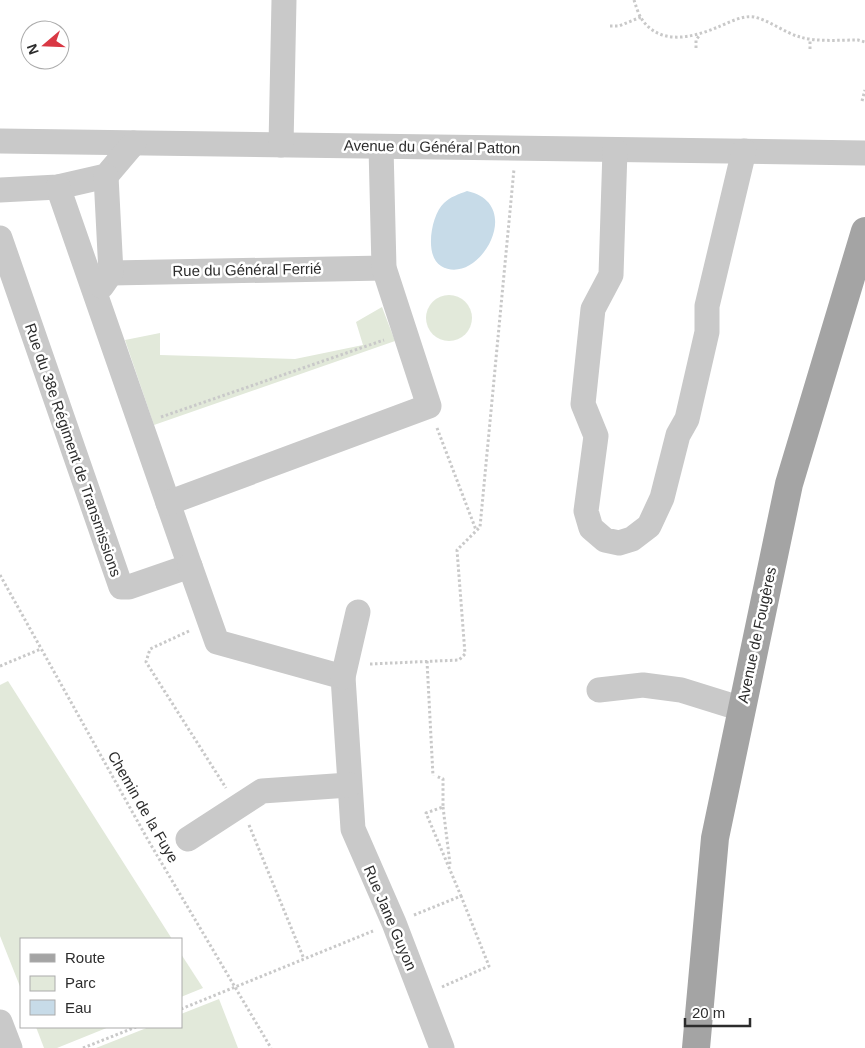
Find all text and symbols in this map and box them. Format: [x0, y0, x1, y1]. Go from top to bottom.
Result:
north arrow [20, 20, 70, 70]
text: N [23, 42, 42, 57]
street label: Avenue du Général Patton [344, 136, 520, 157]
street label: Rue du Général Ferrié [172, 260, 322, 279]
street label: Rue du 38e Régiment de Transmissions [22, 321, 125, 579]
street label: Avenue de Fougères [734, 565, 779, 705]
street label: Chemin de la Fuye [105, 748, 182, 866]
street label: Rue Jane Guyon [361, 863, 420, 973]
legend [20, 938, 182, 1028]
text: Route [65, 949, 105, 966]
text: Parc [65, 974, 96, 991]
scale bar [685, 996, 750, 1028]
text: Eau [65, 999, 92, 1016]
text: 20 m [692, 1004, 725, 1021]

